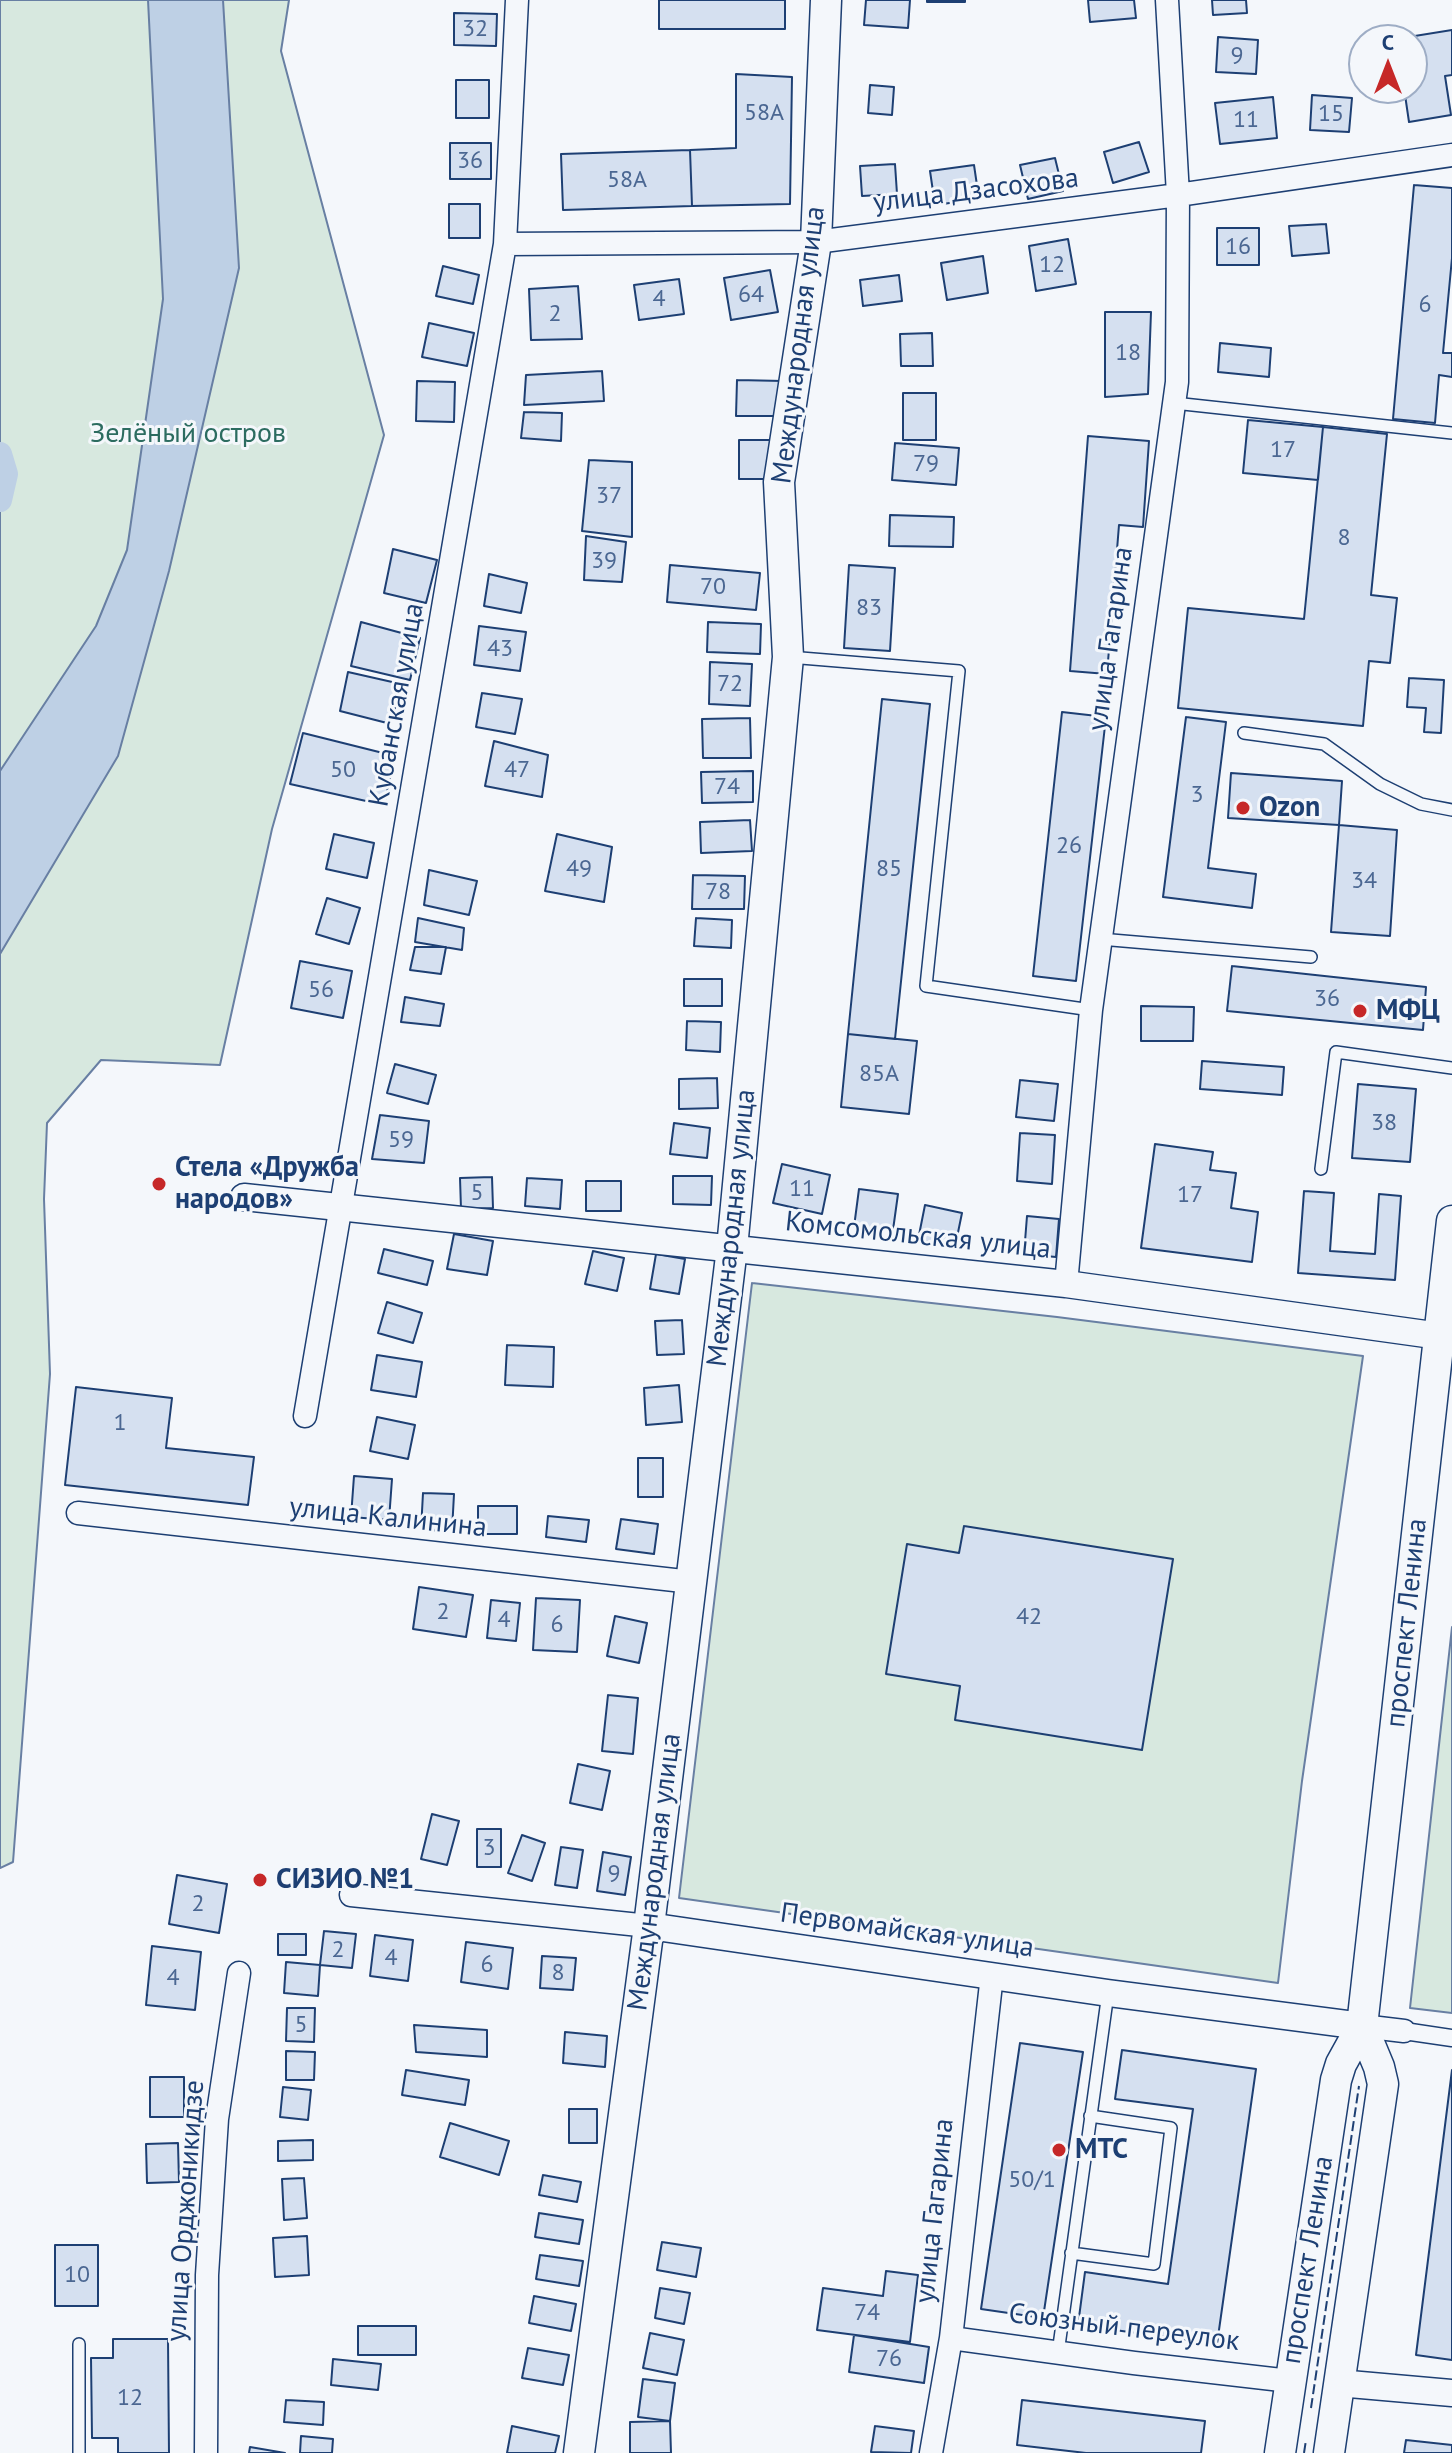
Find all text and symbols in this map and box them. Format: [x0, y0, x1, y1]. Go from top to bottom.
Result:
house number: 32 [462, 15, 488, 43]
north arrow [1348, 24, 1428, 104]
text: С [1382, 28, 1394, 56]
house number: 9 [1230, 42, 1244, 70]
house number: 58А [744, 99, 784, 127]
house number: 15 [1318, 100, 1344, 128]
house number: 11 [1233, 106, 1259, 134]
house number: 36 [457, 147, 483, 175]
street label: улица Дзасохова [871, 162, 1081, 220]
house number: 58А [607, 166, 647, 194]
street label: Международная улица [765, 205, 833, 485]
house number: 16 [1225, 233, 1251, 261]
house number: 12 [1039, 251, 1065, 279]
house number: 64 [738, 281, 764, 309]
house number: 4 [652, 285, 666, 313]
house number: 6 [1418, 291, 1432, 319]
house number: 2 [548, 300, 562, 328]
house number: 18 [1115, 339, 1141, 367]
park label: Зелёный остров [90, 417, 286, 451]
house number: 17 [1270, 436, 1296, 464]
house number: 79 [913, 450, 939, 478]
house number: 37 [596, 482, 622, 510]
house number: 8 [1337, 524, 1351, 552]
street label: улица Гагарина [1081, 545, 1141, 733]
house number: 39 [591, 547, 617, 575]
house number: 70 [700, 573, 726, 601]
house number: 83 [856, 594, 882, 622]
street label: Кубанская улица [363, 601, 431, 809]
house number: 43 [487, 635, 513, 663]
house number: 72 [717, 670, 743, 698]
house number: 50 [330, 756, 356, 784]
house number: 47 [504, 756, 530, 784]
house number: 74 [714, 773, 740, 801]
house number: 3 [1190, 781, 1204, 809]
place label: Ozon [1259, 791, 1320, 825]
marker: Ozon [1234, 799, 1252, 817]
house number: 26 [1056, 832, 1082, 860]
house number: 49 [566, 855, 592, 883]
house number: 85 [876, 855, 902, 883]
house number: 34 [1351, 867, 1377, 895]
house number: 78 [705, 878, 731, 906]
house number: 56 [308, 976, 334, 1004]
house number: 36 [1314, 985, 1340, 1013]
place label: МФЦ [1376, 994, 1440, 1028]
marker: МФЦ [1351, 1002, 1369, 1020]
house number: 85А [859, 1060, 899, 1088]
street label: Международная улица [701, 1088, 763, 1368]
house number: 38 [1371, 1109, 1397, 1137]
house number: 59 [388, 1126, 414, 1154]
place label: Стела «Дружба народов» [175, 1151, 359, 1217]
marker: Стела «Дружба народов» [150, 1175, 168, 1193]
house number: 11 [789, 1175, 815, 1203]
house number: 5 [470, 1179, 484, 1207]
house number: 17 [1177, 1181, 1203, 1209]
street label: Комсомольская улица [784, 1205, 1052, 1267]
house number: 1 [113, 1409, 127, 1437]
street label: улица Калинина [288, 1491, 488, 1545]
street label: проспект Ленина [1379, 1517, 1435, 1729]
house number: 2 [436, 1598, 450, 1626]
house number: 42 [1016, 1603, 1042, 1631]
house number: 4 [497, 1606, 511, 1634]
house number: 6 [550, 1611, 564, 1639]
street label: Международная улица [621, 1732, 689, 2012]
house number: 3 [482, 1834, 496, 1862]
house number: 9 [607, 1860, 621, 1888]
place label: СИЗИО №1 [276, 1863, 414, 1897]
marker: СИЗИО №1 [251, 1871, 269, 1889]
house number: 2 [191, 1890, 205, 1918]
street label: Первомайская улица [778, 1897, 1036, 1965]
house number: 2 [331, 1936, 345, 1964]
house number: 4 [384, 1944, 398, 1972]
house number: 6 [480, 1951, 494, 1979]
house number: 8 [551, 1959, 565, 1987]
house number: 4 [166, 1964, 180, 1992]
house number: 5 [294, 2011, 308, 2039]
street label: улица Орджоникидзе [160, 2079, 212, 2343]
street label: улица Гагарина [909, 2117, 961, 2305]
place label: МТС [1075, 2133, 1128, 2167]
marker: МТС [1050, 2141, 1068, 2159]
street label: проспект Ленина [1275, 2154, 1341, 2366]
house number: 50/1 [1008, 2166, 1056, 2194]
house number: 10 [64, 2261, 90, 2289]
street label: Союзный переулок [1007, 2297, 1241, 2359]
house number: 74 [854, 2299, 880, 2327]
house number: 76 [876, 2345, 902, 2373]
house number: 12 [117, 2384, 143, 2412]

